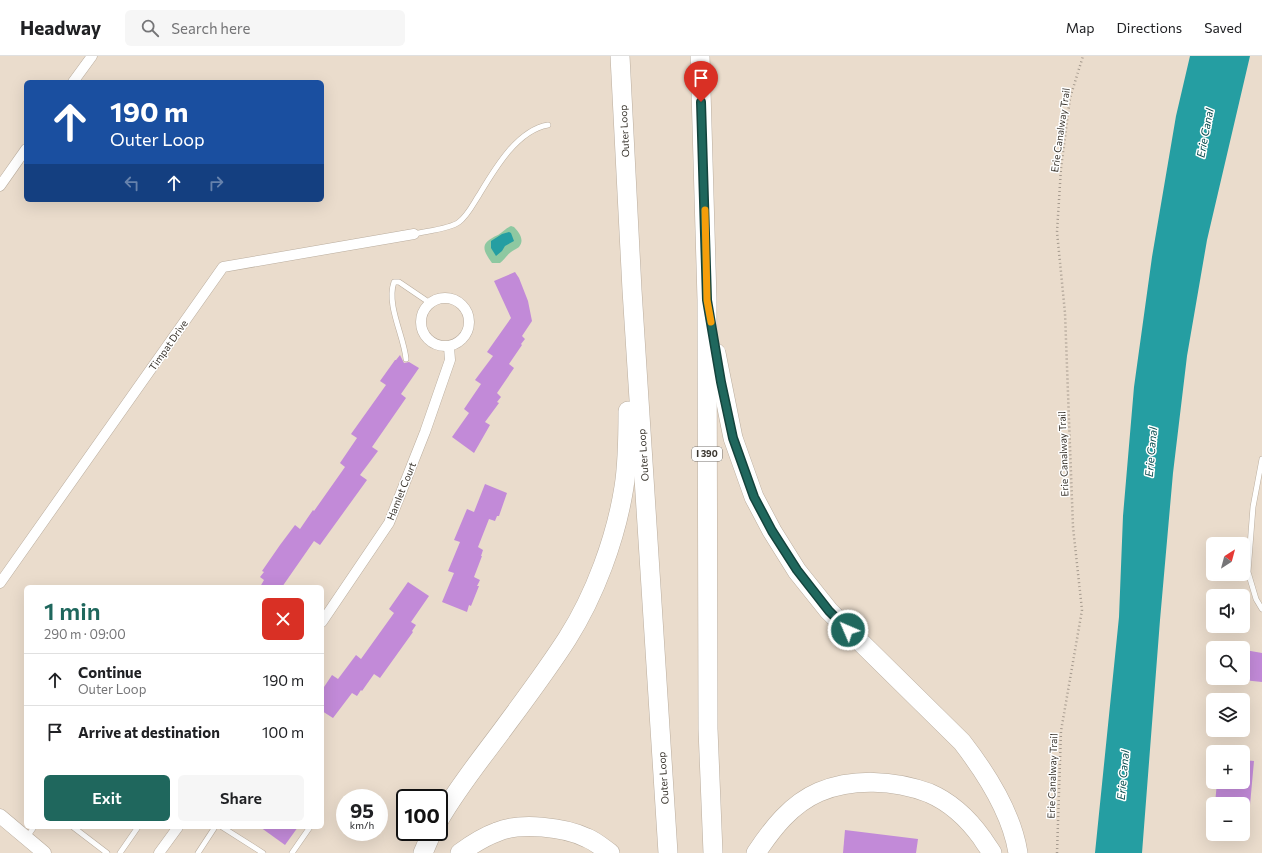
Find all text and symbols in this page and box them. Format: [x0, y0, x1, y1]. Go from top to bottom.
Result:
search box [125, 10, 405, 46]
text: Headway [20, 16, 101, 39]
icon: search [139, 17, 161, 39]
text: Search here [171, 19, 251, 37]
text: Map [1066, 19, 1095, 36]
text: Directions [1117, 19, 1182, 36]
text: Saved [1204, 19, 1242, 36]
pin [684, 61, 718, 102]
icon: arrive [690, 67, 712, 89]
street label: Erie Canalway Trail [1048, 87, 1072, 173]
text: 190 m [110, 94, 188, 128]
icon: ahead [44, 96, 96, 148]
street label: Outer Loop [617, 104, 631, 158]
water label: Erie Canal [1193, 107, 1216, 159]
text: Outer Loop [110, 128, 205, 150]
icon: left [121, 172, 143, 194]
icon: ahead [163, 172, 185, 194]
icon: right [205, 172, 227, 194]
street label: Timpat Drive [146, 317, 190, 373]
street label: Erie Canalway Trail [1056, 411, 1070, 497]
water label: Erie Canal [1142, 426, 1159, 477]
street label: Outer Loop [635, 428, 651, 482]
road number: I 390 [692, 447, 722, 461]
street label: Hamlet Court [384, 460, 418, 522]
north arrow [1206, 537, 1250, 581]
map controls [1206, 537, 1250, 841]
button: sound [1206, 589, 1250, 633]
text: 1 min [44, 596, 101, 625]
button: close [262, 598, 304, 640]
position arrow [827, 609, 869, 651]
text: 290 m · 09:00 [44, 626, 126, 642]
button: search [1206, 641, 1250, 685]
text: Continue [78, 663, 142, 681]
icon: ahead [44, 669, 66, 691]
text: 190 m [263, 671, 304, 689]
text: Outer Loop [78, 681, 146, 697]
button: layers [1206, 693, 1250, 737]
icon: arrive [44, 721, 66, 743]
text: Arrive at destination [78, 723, 220, 741]
text: 100 m [262, 723, 304, 741]
street label: Erie Canalway Trail [1045, 733, 1059, 819]
button: + [1206, 745, 1250, 789]
water label: Erie Canal [1114, 749, 1131, 800]
street label: Outer Loop [655, 751, 671, 805]
button: Exit [44, 775, 170, 821]
button: Share [178, 775, 304, 821]
speed limit sign: 100 [396, 789, 448, 841]
button: − [1206, 797, 1250, 841]
text: 95 [350, 798, 374, 822]
text: km/h [350, 819, 374, 831]

